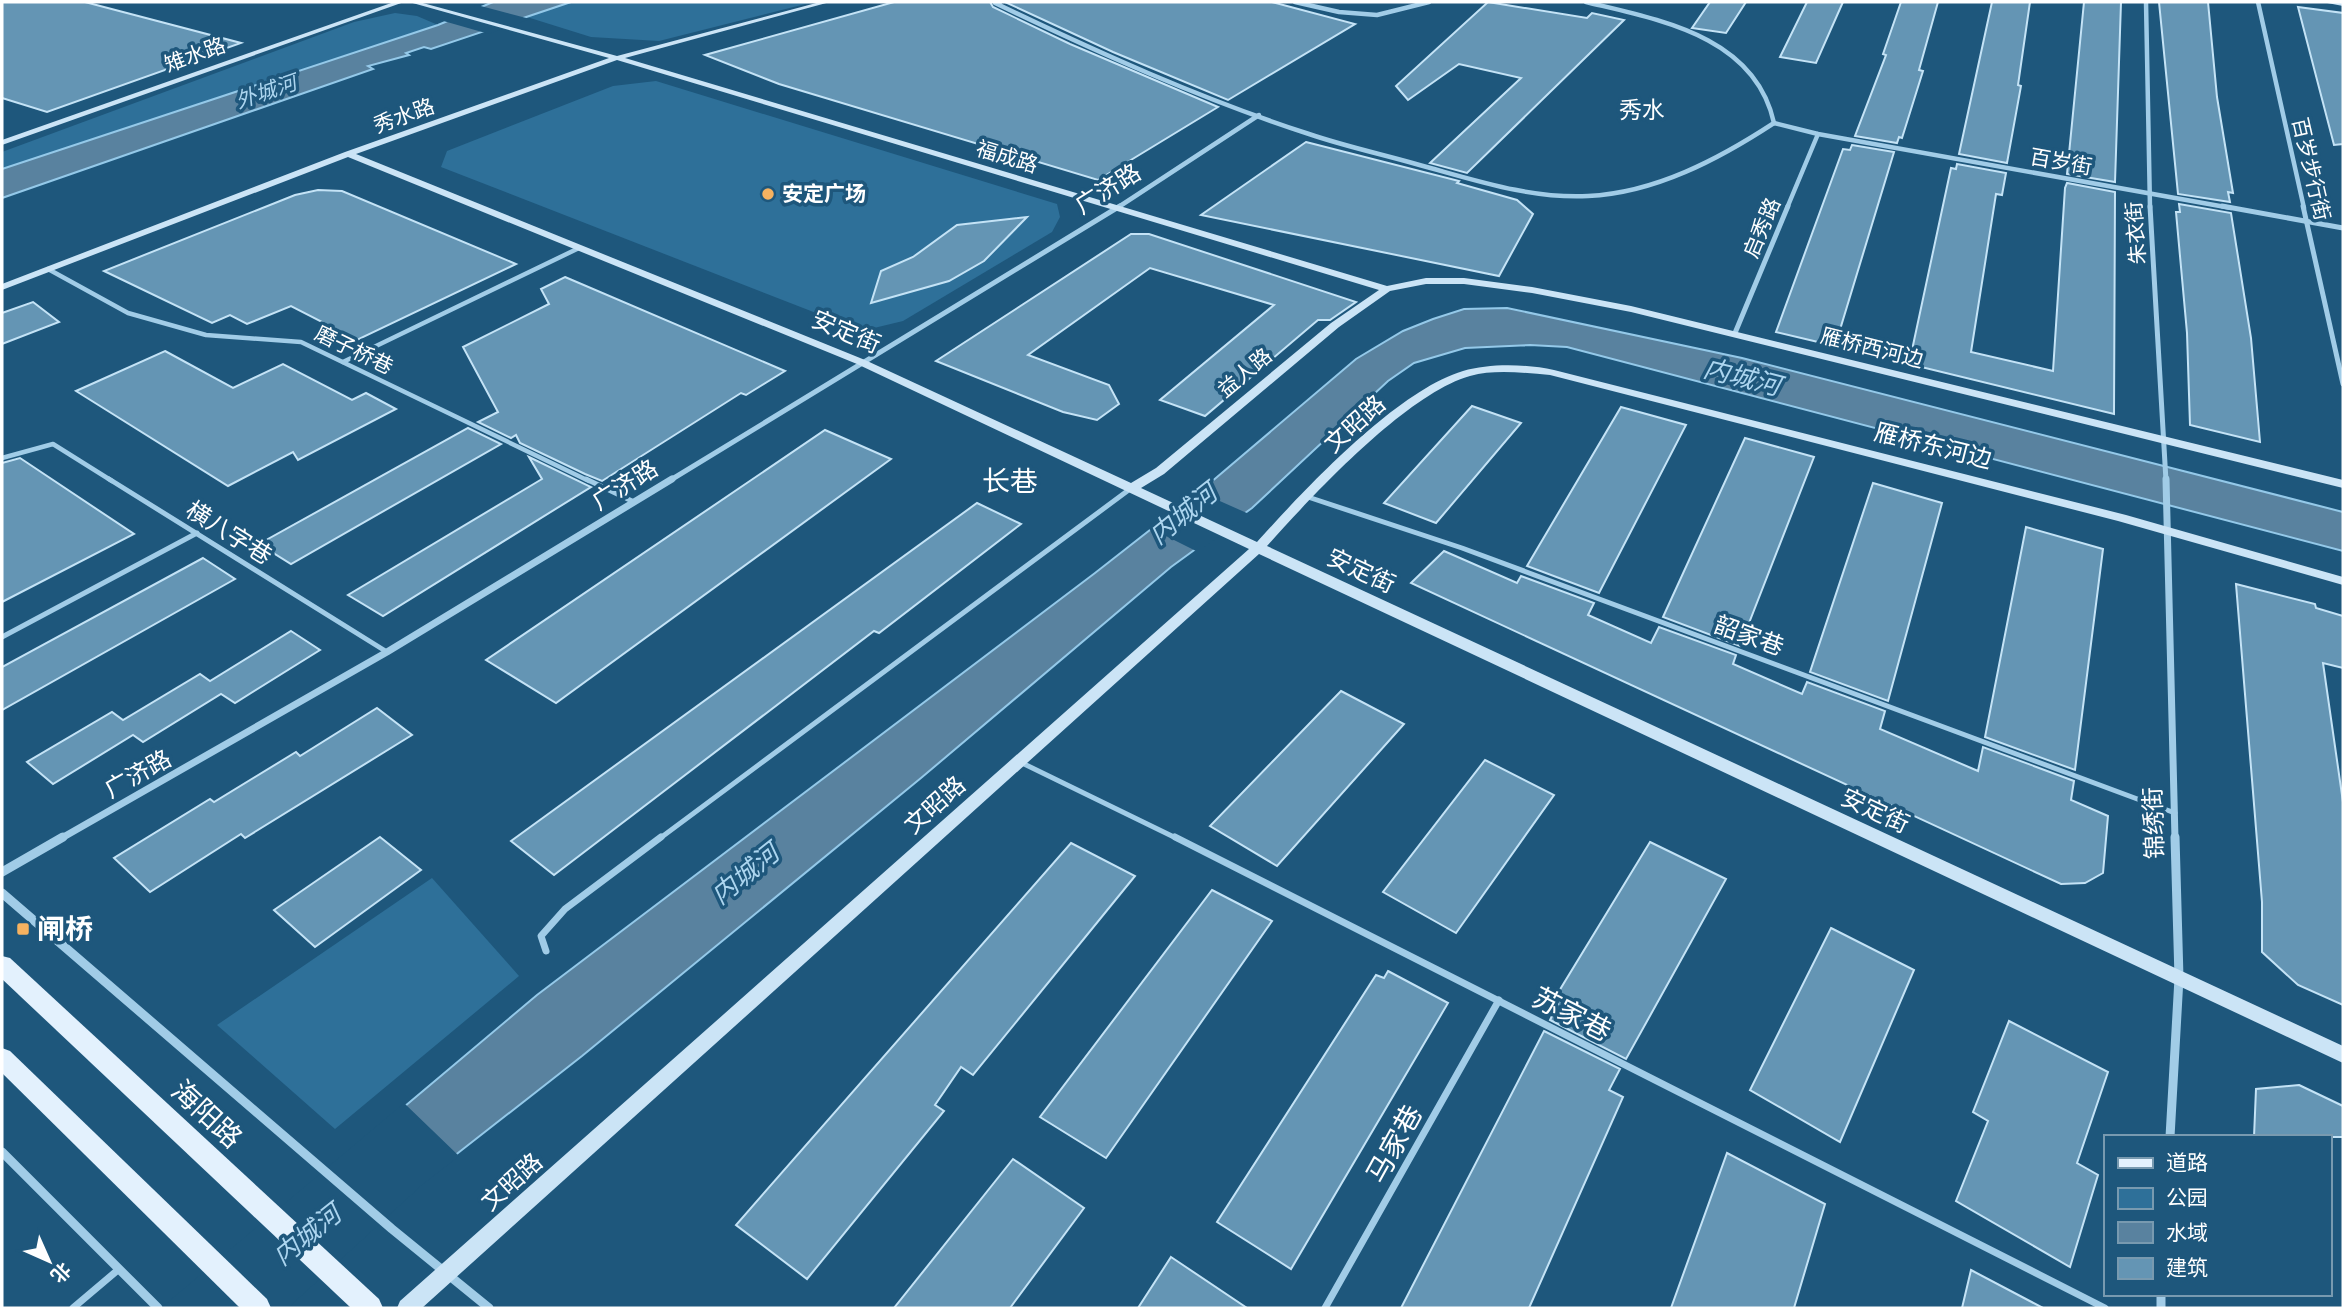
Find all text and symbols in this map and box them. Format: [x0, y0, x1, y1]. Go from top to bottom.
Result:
street label: 雉水路 [160, 30, 229, 78]
water label: 外城河 [231, 66, 304, 115]
street label: 秀水路 [369, 91, 438, 139]
district label: 秀水 [1619, 93, 1665, 125]
street label: 百岁步行街 [2287, 114, 2337, 223]
street label: 福成路 [973, 133, 1042, 179]
street label: 百岁街 [2028, 142, 2095, 180]
street label: 广济路 [1068, 155, 1146, 221]
place label: 安定广场 [782, 179, 866, 207]
marker: 安定广场 [760, 186, 776, 202]
street label: 启秀路 [1736, 193, 1786, 262]
street label: 朱衣街 [2119, 201, 2151, 265]
street label: 安定街 [807, 301, 886, 360]
street label: 磨子桥巷 [311, 318, 398, 380]
street label: 雁桥西河边 [1818, 321, 1927, 373]
street label: 益人路 [1211, 341, 1277, 403]
water label: 内城河 [1700, 349, 1789, 404]
street label: 文昭路 [1316, 387, 1392, 459]
street label: 雁桥东河边 [1871, 414, 1996, 475]
street label: 广济路 [585, 451, 663, 517]
district label: 长巷 [982, 461, 1038, 499]
water label: 内城河 [1141, 472, 1228, 552]
street label: 横八字巷 [180, 492, 279, 571]
street label: 安定街 [1322, 539, 1401, 600]
street label: 韶家巷 [1710, 607, 1789, 662]
street label: 广济路 [98, 741, 177, 805]
street label: 文昭路 [896, 768, 972, 840]
street label: 安定街 [1836, 779, 1915, 840]
street label: 锦绣街 [2135, 786, 2170, 860]
water label: 内城河 [703, 832, 790, 912]
place label: 闸桥 [37, 909, 93, 947]
marker: 闸桥 [15, 921, 31, 937]
street label: 苏家巷 [1526, 977, 1619, 1049]
street label: 海阳路 [164, 1071, 251, 1156]
street label: 马家巷 [1356, 1098, 1430, 1189]
legend [2104, 1135, 2331, 1296]
street label: 文昭路 [473, 1145, 549, 1217]
text: 道路 [2166, 1148, 2208, 1176]
text: 公园 [2166, 1183, 2208, 1211]
water label: 内城河 [265, 1193, 352, 1273]
text: 水域 [2166, 1218, 2208, 1246]
north arrow [14, 1226, 84, 1296]
text: 建筑 [2166, 1253, 2208, 1281]
text: 北 [45, 1257, 77, 1289]

